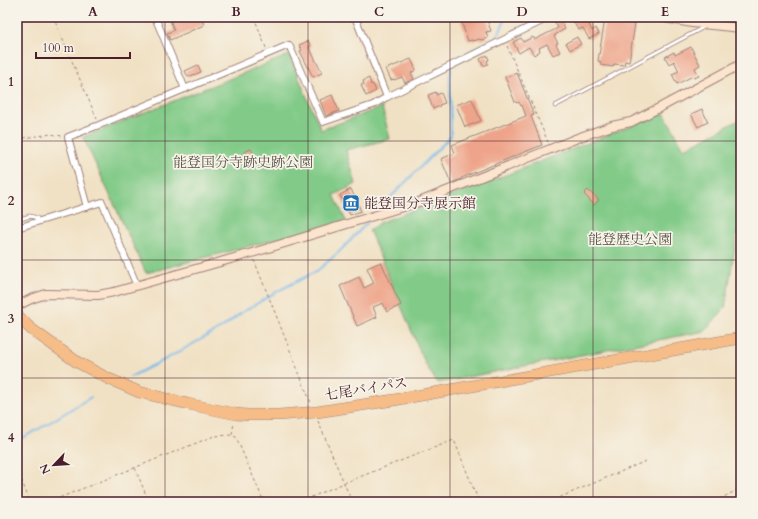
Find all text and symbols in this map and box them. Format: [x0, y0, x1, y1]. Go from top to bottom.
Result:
text: A [88, 3, 98, 21]
text: B [231, 3, 241, 21]
text: C [374, 3, 384, 21]
text: D [516, 3, 528, 21]
text: E [661, 3, 669, 21]
scale bar [36, 34, 130, 60]
text: 100 m [42, 40, 75, 56]
text: 1 [8, 73, 14, 91]
park label: 能登国分寺跡史跡公園 [173, 153, 313, 172]
text: 2 [8, 192, 15, 210]
museum icon: 能登国分寺展示館 [341, 193, 361, 213]
place label: 能登国分寺展示館 [364, 194, 476, 213]
park label: 能登歴史公園 [588, 230, 672, 249]
text: 3 [8, 310, 15, 328]
street label: 七尾バイパス [323, 373, 409, 405]
text: 4 [8, 429, 15, 447]
north arrow [34, 445, 74, 485]
text: N [36, 461, 54, 477]

